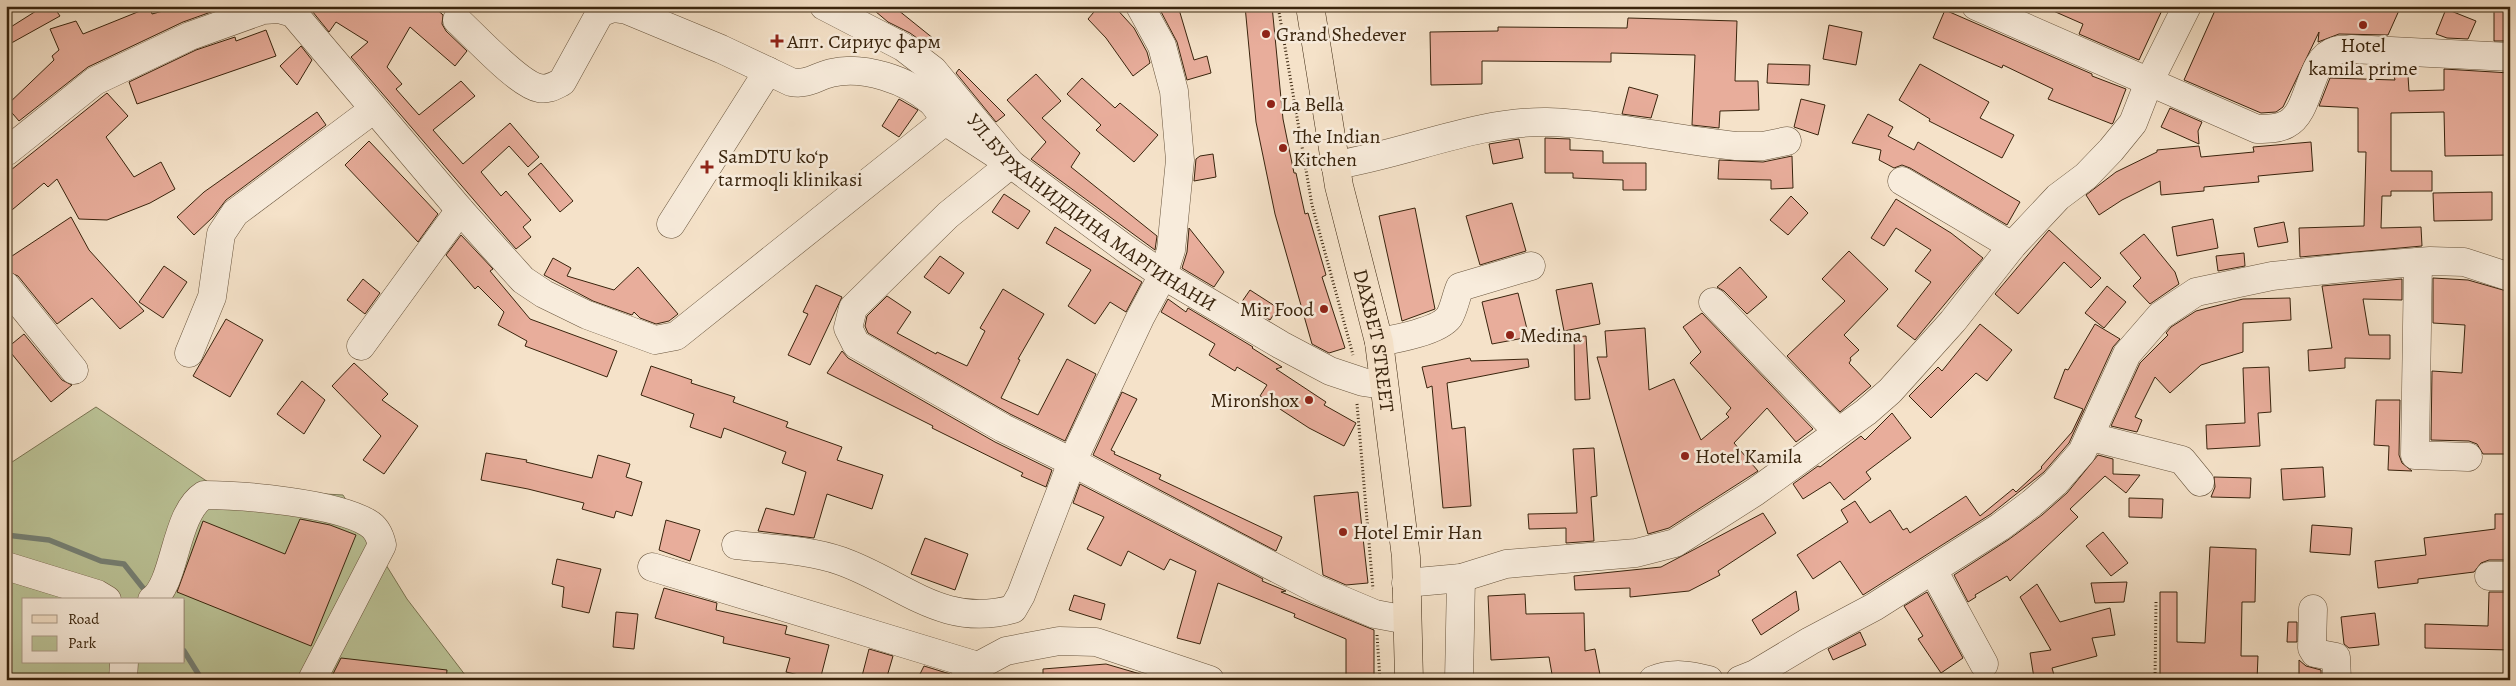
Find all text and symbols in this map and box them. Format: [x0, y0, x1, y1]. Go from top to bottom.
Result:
marker: Hotel kamila prime [2357, 19, 2369, 31]
place label: Grand Shedever [1276, 21, 1407, 48]
place label: Апт. Сириус фарм [786, 28, 941, 55]
marker: Grand Shedever [1260, 28, 1272, 40]
place label: Hotel kamila prime [2309, 32, 2417, 82]
marker: Апт. Сириус фарм [771, 35, 783, 47]
place label: La Bella [1281, 91, 1345, 118]
marker: La Bella [1265, 98, 1277, 110]
street label: УЛ.БУРХАНИДДИНА МАРГИНАНИ [960, 108, 1221, 318]
place label: The Indian Kitchen [1293, 123, 1380, 173]
marker: The Indian Kitchen [1277, 142, 1289, 154]
place label: SamDTU ko‘p tarmoqli klinikasi [718, 143, 863, 193]
marker: SamDTU ko‘p tarmoqli klinikasi [700, 160, 714, 174]
street label: DAXBET STREET [1347, 266, 1401, 414]
place label: Mir Food [1240, 296, 1314, 323]
marker: Mir Food [1318, 303, 1330, 315]
place label: Medina [1520, 322, 1583, 349]
marker: Medina [1504, 329, 1516, 341]
place label: Mironshox [1210, 387, 1299, 414]
marker: Mironshox [1303, 394, 1315, 406]
place label: Hotel Kamila [1695, 443, 1803, 470]
marker: Hotel Kamila [1679, 450, 1691, 462]
place label: Hotel Emir Han [1353, 519, 1482, 546]
marker: Hotel Emir Han [1337, 526, 1349, 538]
legend [22, 598, 185, 664]
text: Road [68, 609, 100, 629]
text: Park [68, 633, 97, 653]

